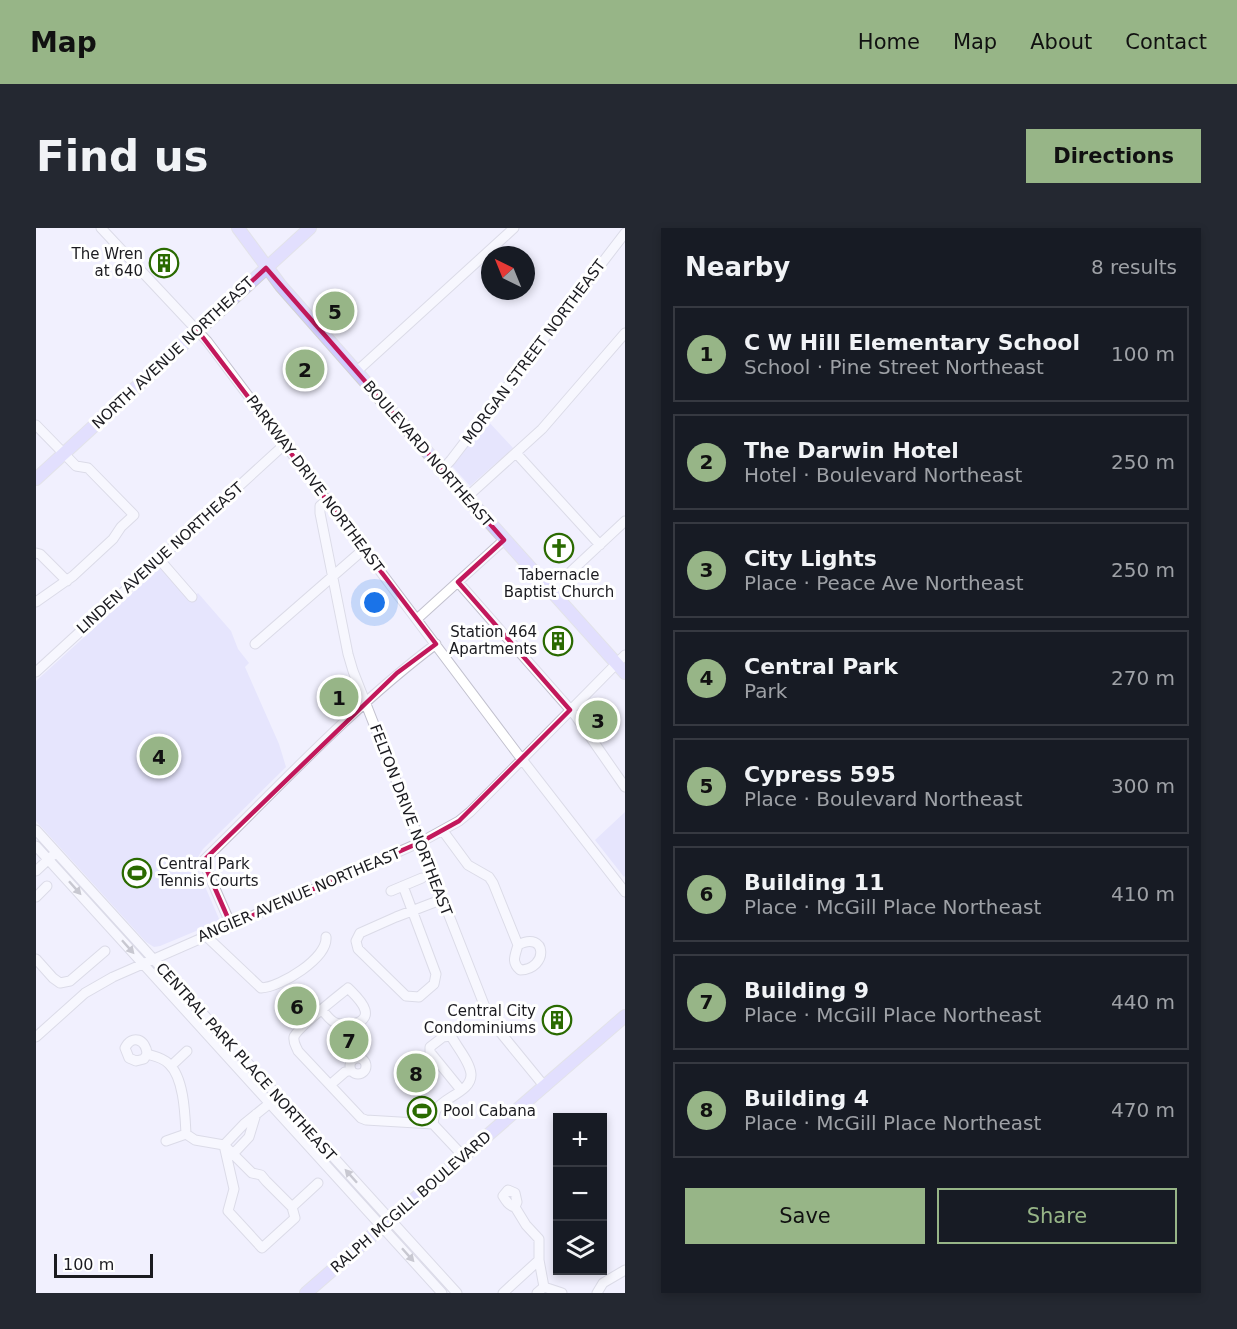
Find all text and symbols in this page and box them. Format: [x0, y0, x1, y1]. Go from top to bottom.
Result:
text: Map [30, 26, 97, 59]
text: Home [858, 30, 920, 54]
text: Map [953, 30, 997, 54]
text: About [1030, 30, 1092, 54]
text: Contact [1125, 30, 1207, 54]
button: Directions [1026, 129, 1201, 183]
text: Find us [36, 132, 209, 181]
place label: The Wren at 640 [71, 245, 143, 280]
north arrow [481, 246, 535, 300]
building icon: The Wren at 640 [148, 247, 180, 279]
text: Nearby [685, 252, 790, 282]
text: 8 results [1091, 255, 1177, 279]
street label: MORGAN STREET NORTHEAST [459, 256, 610, 448]
street label: NORTH AVENUE NORTHEAST [89, 273, 258, 433]
pin: 5 [316, 288, 354, 334]
text: C W Hill Elementary School [744, 330, 1080, 355]
text: 1 [700, 342, 713, 366]
text: 100 m [1111, 342, 1175, 366]
pin: 2 [286, 346, 324, 392]
text: School · Pine Street Northeast [744, 355, 1044, 379]
street label: BOULEVARD NORTHEAST [359, 377, 497, 532]
street label: PARKWAY DRIVE NORTHEAST [242, 392, 388, 577]
text: The Darwin Hotel [744, 438, 959, 463]
text: 2 [700, 450, 713, 474]
text: 250 m [1111, 450, 1175, 474]
text: Hotel · Boulevard Northeast [744, 463, 1022, 487]
street label: LINDEN AVENUE NORTHEAST [73, 478, 248, 638]
church icon: Tabernacle Baptist Church [543, 532, 575, 564]
text: City Lights [744, 546, 877, 571]
text: 3 [700, 558, 713, 582]
text: 250 m [1111, 558, 1175, 582]
place label: Tabernacle Baptist Church [504, 566, 614, 601]
text: Place · Peace Ave Northeast [744, 571, 1024, 595]
your location [360, 588, 389, 617]
place label: Station 464 Apartments [449, 623, 537, 658]
building icon: Station 464 Apartments [542, 625, 574, 657]
text: Central Park [744, 654, 898, 679]
text: 4 [700, 666, 713, 690]
text: 270 m [1111, 666, 1175, 690]
pin: 1 [320, 674, 358, 720]
text: Park [744, 679, 787, 703]
pin: 3 [578, 698, 618, 742]
street label: FELTON DRIVE NORTHEAST [366, 722, 456, 919]
pin: 4 [140, 734, 178, 778]
text: Cypress 595 [744, 762, 896, 787]
text: 5 [700, 774, 713, 798]
text: 300 m [1111, 774, 1175, 798]
text: Place · Boulevard Northeast [744, 787, 1023, 811]
street label: ANGIER AVENUE NORTHEAST [195, 844, 404, 946]
place label: Central Park Tennis Courts [157, 855, 259, 890]
sports icon: Central Park Tennis Courts [121, 857, 153, 889]
text: Building 11 [744, 870, 885, 895]
one-way arrow [68, 881, 82, 896]
text: 6 [700, 882, 713, 906]
text: 410 m [1111, 882, 1175, 906]
text: Place · McGill Place Northeast [744, 895, 1041, 919]
one-way arrow [121, 939, 134, 954]
street label: CENTRAL PARK PLACE NORTHEAST [152, 959, 340, 1165]
text: Building 9 [744, 978, 869, 1003]
pin: 6 [278, 984, 316, 1028]
text: 7 [700, 990, 713, 1014]
text: 440 m [1111, 990, 1175, 1014]
place label: Central City Condominiums [424, 1002, 536, 1037]
text: Place · McGill Place Northeast [744, 1003, 1041, 1027]
building icon: Central City Condominiums [541, 1004, 573, 1036]
pin: 7 [330, 1018, 368, 1062]
pin: 8 [396, 1050, 436, 1096]
text: Building 4 [744, 1086, 869, 1111]
sports icon: Pool Cabana [406, 1095, 438, 1127]
text: 8 [700, 1098, 713, 1122]
text: 470 m [1111, 1098, 1175, 1122]
place label: Pool Cabana [443, 1102, 536, 1120]
text: Place · McGill Place Northeast [744, 1111, 1041, 1135]
map controls [553, 1113, 607, 1275]
button: + [553, 1113, 607, 1167]
street label: RALPH MCGILL BOULEVARD [327, 1127, 495, 1277]
button: − [553, 1167, 607, 1221]
one-way arrow [344, 1169, 358, 1184]
button: Save [685, 1188, 925, 1244]
button: Share [937, 1188, 1177, 1244]
button: layers [553, 1221, 607, 1275]
one-way arrow [401, 1247, 414, 1262]
scale bar [54, 1251, 153, 1278]
text: 100 m [63, 1255, 114, 1274]

